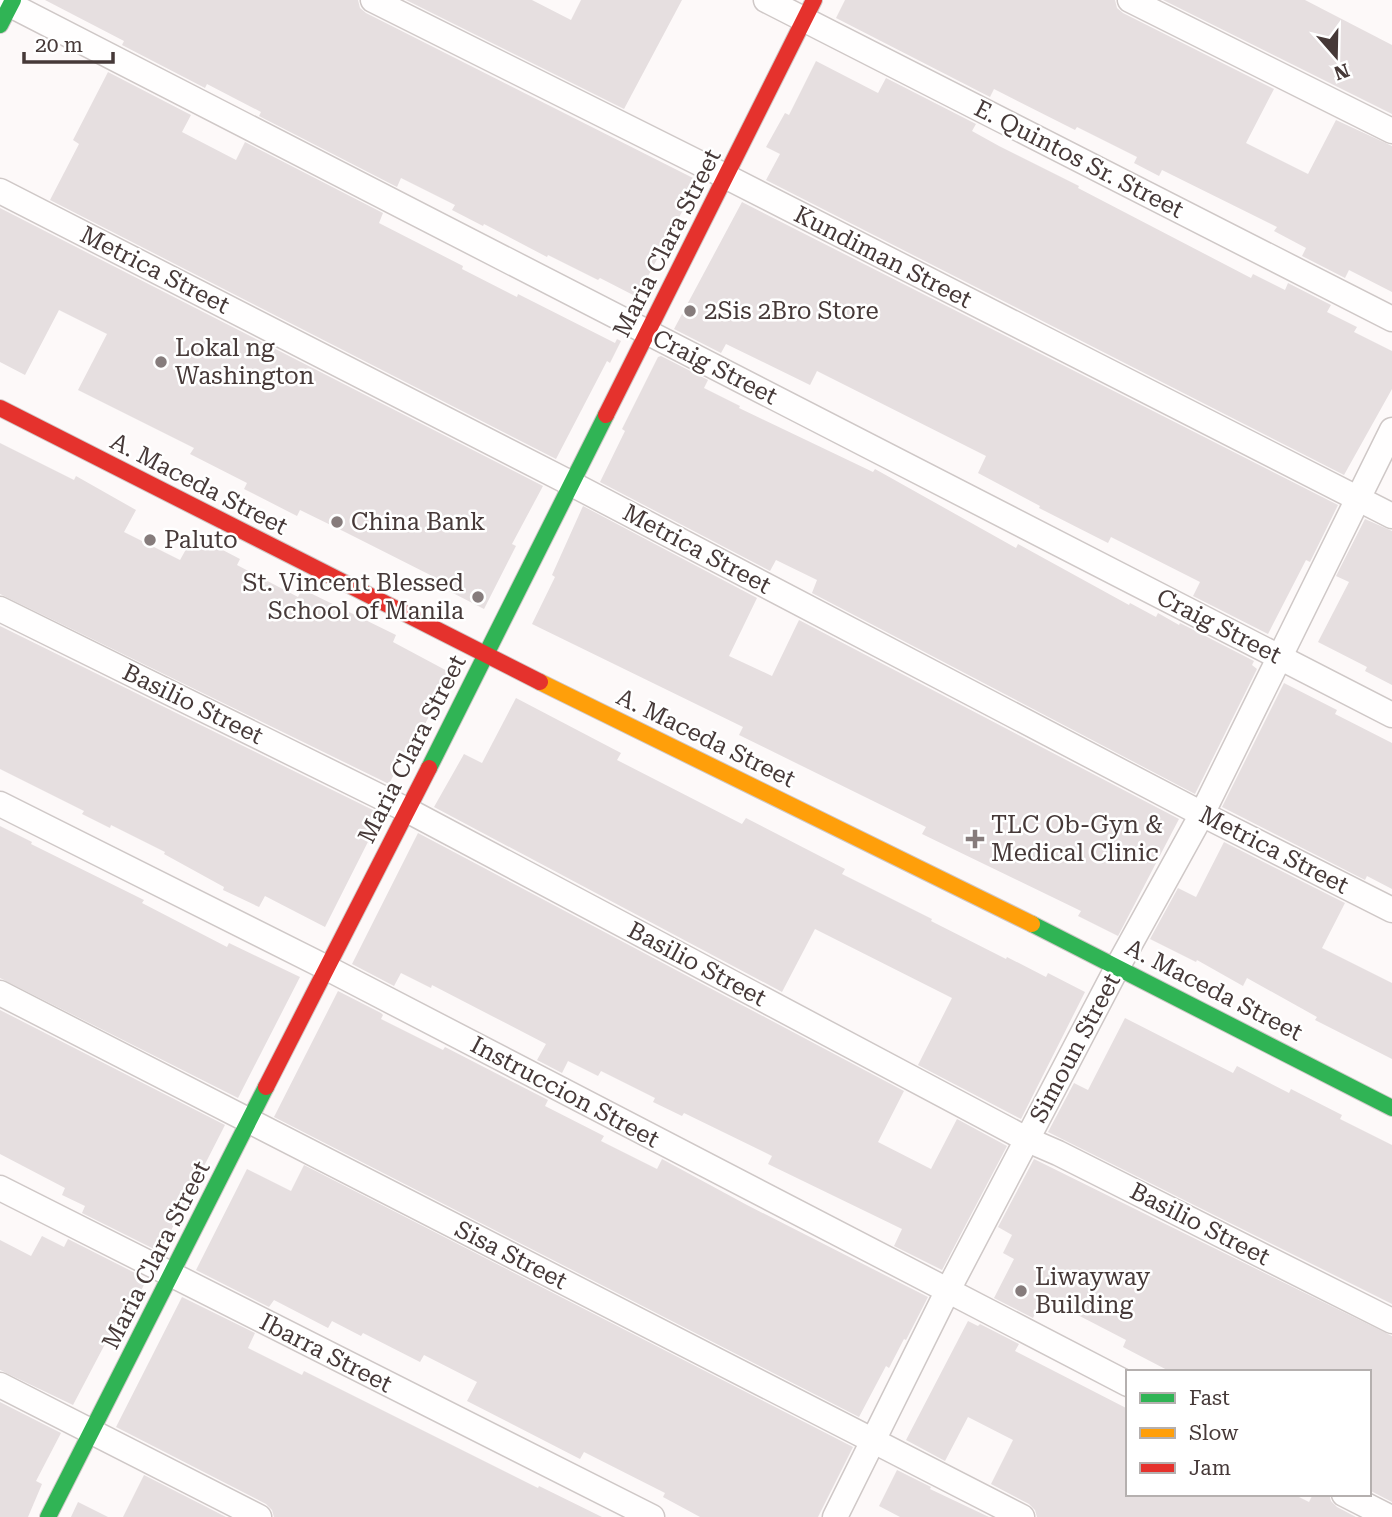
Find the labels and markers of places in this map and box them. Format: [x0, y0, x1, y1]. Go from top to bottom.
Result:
place label: 2Sis 2Bro Store [704, 297, 879, 325]
marker: 2Sis 2Bro Store [682, 303, 698, 319]
place label: Lokal ng Washington [175, 334, 314, 390]
marker: Lokal ng Washington [153, 354, 169, 370]
place label: China Bank [351, 508, 485, 536]
marker: China Bank [329, 514, 345, 530]
place label: Paluto [164, 526, 238, 554]
marker: Paluto [142, 532, 158, 548]
place label: St. Vincent Blessed School of Manila [243, 569, 464, 625]
marker: St. Vincent Blessed School of Manila [470, 589, 486, 605]
place label: TLC Ob-Gyn & Medical Clinic [991, 811, 1163, 867]
marker: TLC Ob-Gyn & Medical Clinic [965, 829, 985, 849]
place label: Liwayway Building [1035, 1263, 1151, 1319]
marker: Liwayway Building [1013, 1283, 1029, 1299]

